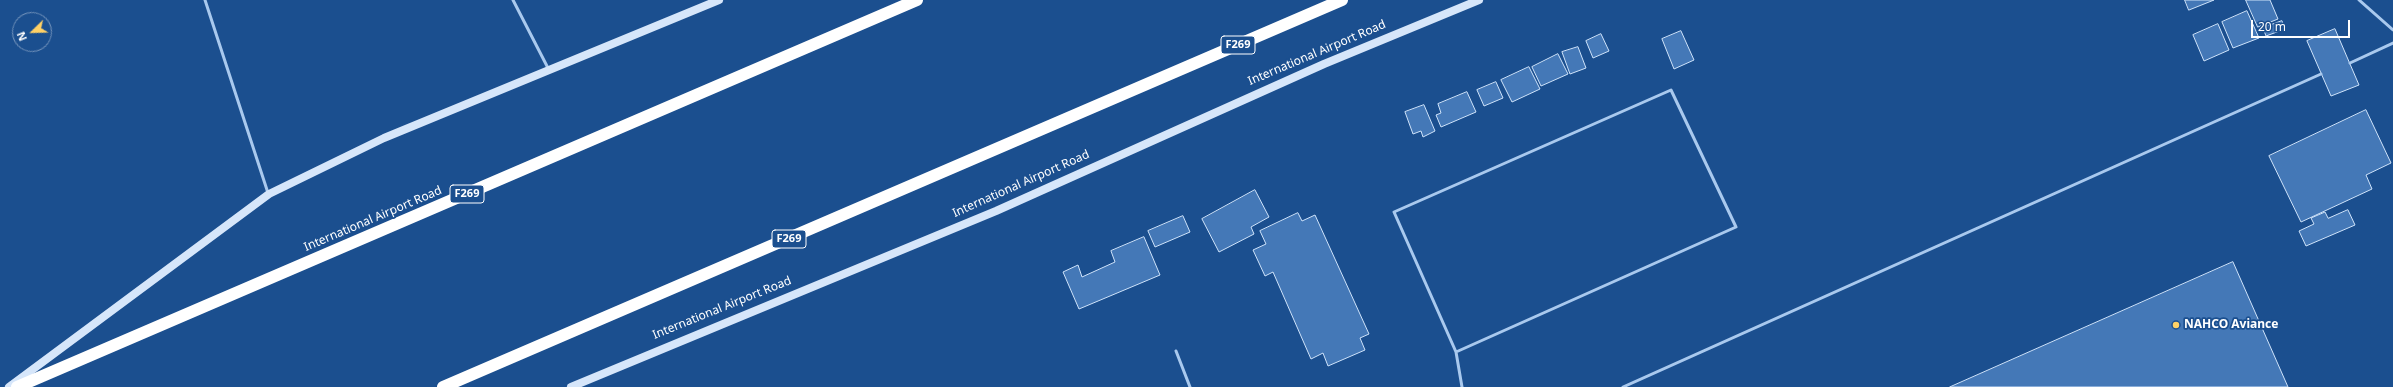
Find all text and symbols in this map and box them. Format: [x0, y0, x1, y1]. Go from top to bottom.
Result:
north arrow [12, 12, 52, 52]
scale bar [2253, 12, 2352, 38]
street label: International Airport Road [1246, 17, 1388, 89]
text: 20 m [2258, 18, 2286, 35]
text: N [13, 29, 30, 44]
road number: F269 [1221, 36, 1255, 54]
street label: International Airport Road [950, 147, 1092, 221]
street label: International Airport Road [302, 183, 444, 255]
road number: F269 [450, 185, 484, 203]
road number: F269 [772, 230, 806, 248]
street label: International Airport Road [651, 274, 793, 342]
place label: NAHCO Aviance [2184, 318, 2278, 332]
marker: NAHCO Aviance [2171, 320, 2181, 330]

